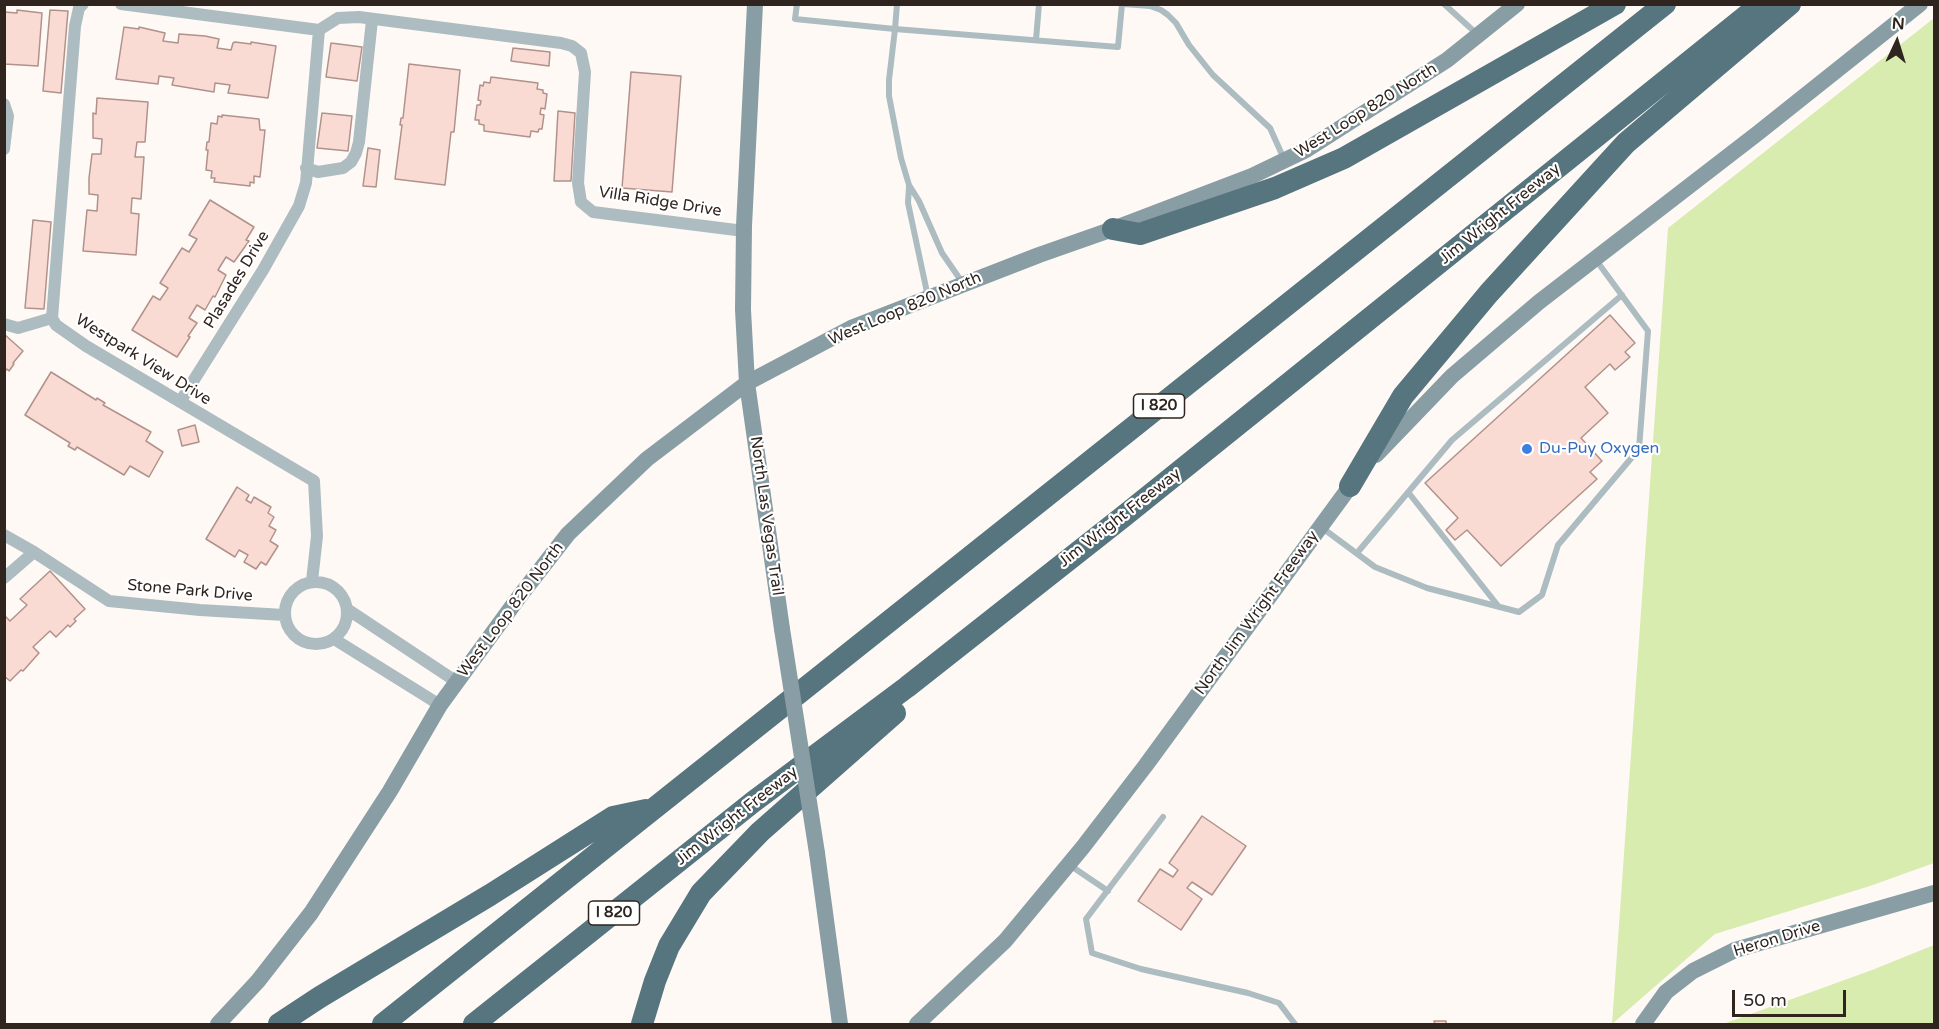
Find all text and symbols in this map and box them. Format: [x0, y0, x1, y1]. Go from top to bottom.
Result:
north arrow [1867, 12, 1927, 72]
text: N [1891, 14, 1905, 34]
street label: West Loop 820 North [1291, 59, 1441, 163]
street label: Jim Wright Freeway [1436, 159, 1564, 269]
street label: Villa Ridge Drive [597, 183, 723, 221]
street label: Plasades Drive [200, 228, 274, 332]
street label: West Loop 820 North [826, 268, 984, 350]
street label: Westpark View Drive [72, 310, 214, 410]
road number: I 820 [1134, 394, 1184, 418]
street label: North Las Vegas Trail [745, 435, 787, 597]
place label: Du-Puy Oxygen [1539, 439, 1659, 459]
marker: Du-Puy Oxygen [1520, 442, 1534, 456]
street label: Jim Wright Freeway [1055, 464, 1185, 572]
street label: North Jim Wright Freeway [1191, 527, 1323, 699]
street label: West Loop 820 North [454, 539, 568, 681]
street label: Stone Park Drive [126, 576, 254, 606]
street label: Jim Wright Freeway [672, 762, 802, 870]
road number: I 820 [588, 901, 640, 925]
street label: Heron Drive [1731, 917, 1823, 961]
scale bar [1735, 978, 1849, 1016]
text: 50 m [1743, 989, 1787, 1011]

